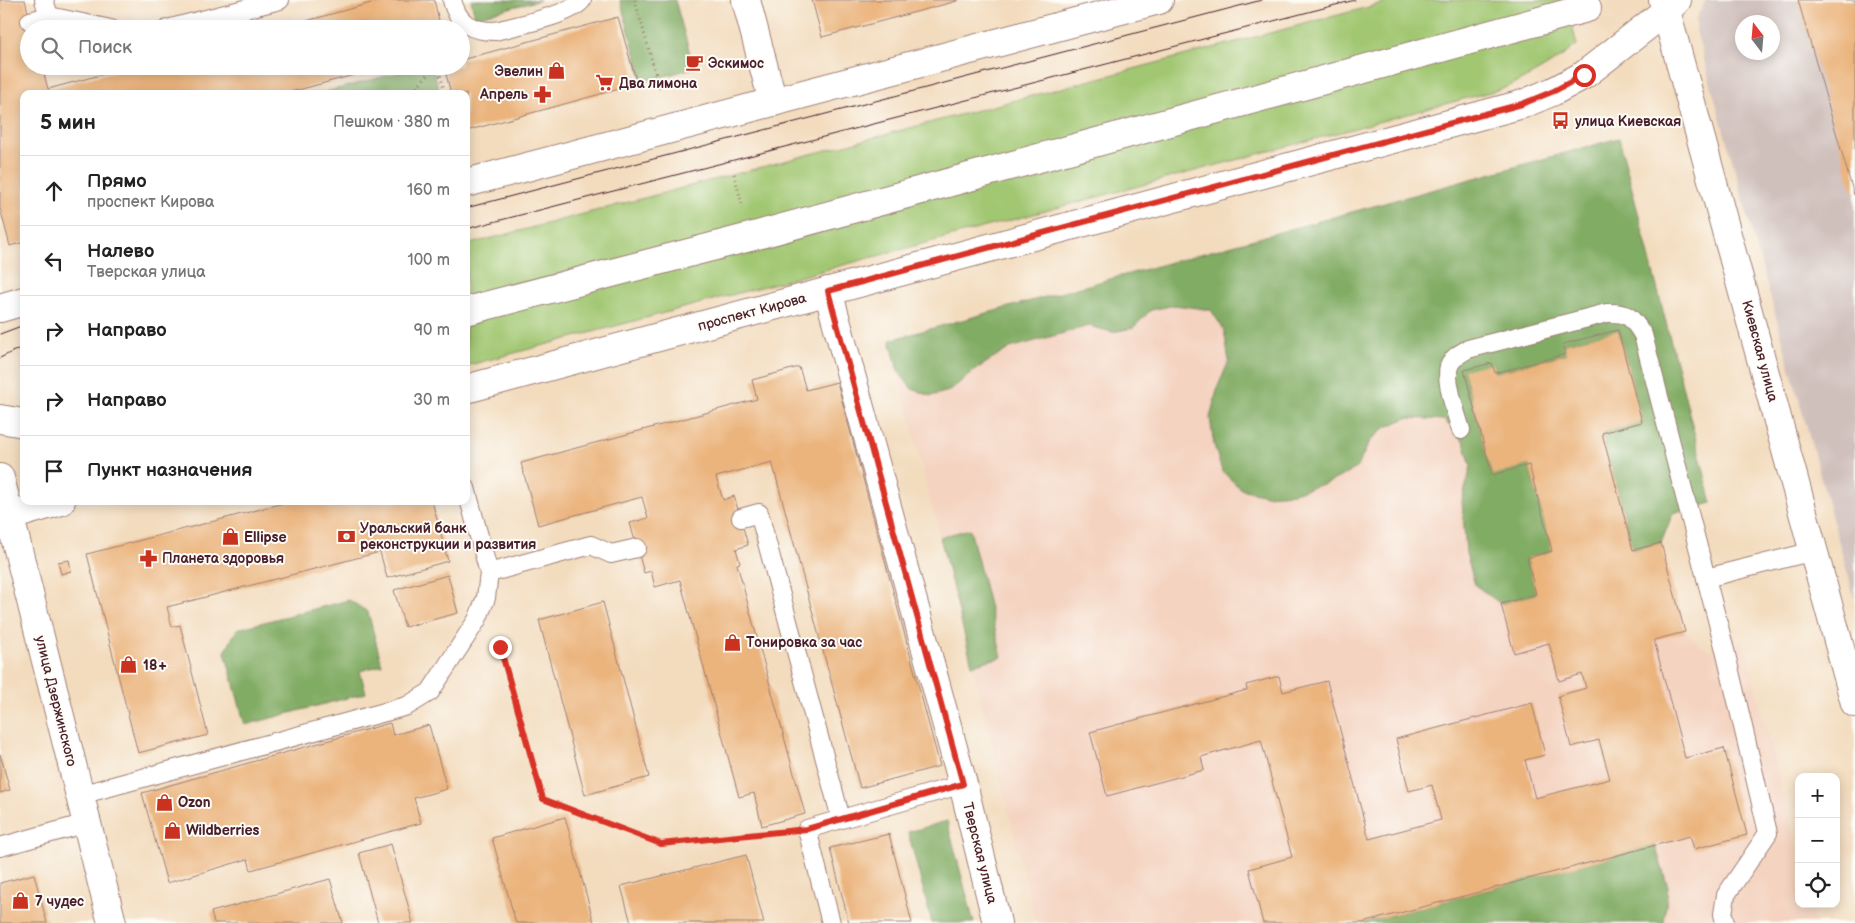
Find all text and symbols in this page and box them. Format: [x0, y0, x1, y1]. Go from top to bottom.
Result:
north arrow [1735, 15, 1780, 60]
search box [20, 20, 470, 75]
icon: search [38, 34, 66, 62]
text: Поиск [78, 36, 132, 59]
cafe icon: Эскимос [684, 53, 704, 73]
place label: Эскимос [708, 55, 764, 72]
shop icon: Эвелин [547, 61, 567, 81]
place label: Эвелин [495, 63, 543, 80]
route start [1573, 64, 1596, 87]
supermarket icon: Два лимона [595, 73, 615, 93]
place label: Два лимона [619, 75, 698, 92]
pharmacy icon: Апрель [532, 84, 552, 104]
place label: Апрель [479, 86, 529, 103]
text: 5 мин [40, 110, 96, 135]
bus stop icon: улица Киевская [1551, 111, 1571, 131]
text: Пешком · 380 m [333, 113, 450, 132]
place label: улица Киевская [1575, 113, 1681, 130]
text: Прямо [87, 170, 147, 193]
icon: ahead [40, 177, 68, 205]
text: 160 m [407, 181, 450, 200]
text: проспект Кирова [87, 193, 214, 212]
text: Налево [87, 240, 154, 263]
icon: left [40, 247, 68, 275]
text: 100 m [407, 251, 450, 270]
text: Тверская улица [87, 263, 206, 282]
street label: проспект Кирова [696, 289, 809, 335]
street label: Киевская улица [1738, 298, 1782, 404]
icon: right [40, 317, 68, 345]
text: Направо [87, 319, 167, 342]
text: 90 m [414, 321, 450, 340]
icon: right [40, 387, 68, 415]
text: Направо [87, 389, 167, 412]
text: 30 m [413, 391, 450, 410]
icon: arrive [40, 457, 68, 485]
text: Пункт назначения [87, 459, 252, 482]
place label: Уральский банк реконструкции и развития [360, 520, 536, 553]
bank icon: Уральский банк реконструкции и развития [336, 526, 356, 546]
shop icon: Ellipse [220, 527, 240, 547]
place label: Ellipse [244, 529, 287, 546]
pharmacy icon: Планета здоровья [138, 548, 158, 568]
place label: Планета здоровья [162, 550, 284, 567]
shop icon: Тонировка за час [722, 632, 742, 652]
street label: улица Дзержинского [32, 634, 80, 768]
place label: Тонировка за час [746, 634, 862, 651]
route end [489, 636, 512, 659]
shop icon: 18+ [119, 655, 139, 675]
place label: 18+ [143, 657, 168, 674]
map controls [1795, 773, 1840, 908]
button: + [1795, 773, 1840, 818]
shop icon: Ozon [154, 792, 174, 812]
place label: Ozon [178, 794, 211, 811]
street label: Тверская улица [959, 801, 1001, 906]
button: − [1795, 818, 1840, 863]
shop icon: Wildberries [162, 820, 182, 840]
place label: Wildberries [186, 822, 259, 839]
button: locate [1795, 863, 1840, 908]
shop icon: 7 чудес [11, 891, 31, 911]
place label: 7 чудес [35, 893, 84, 910]

